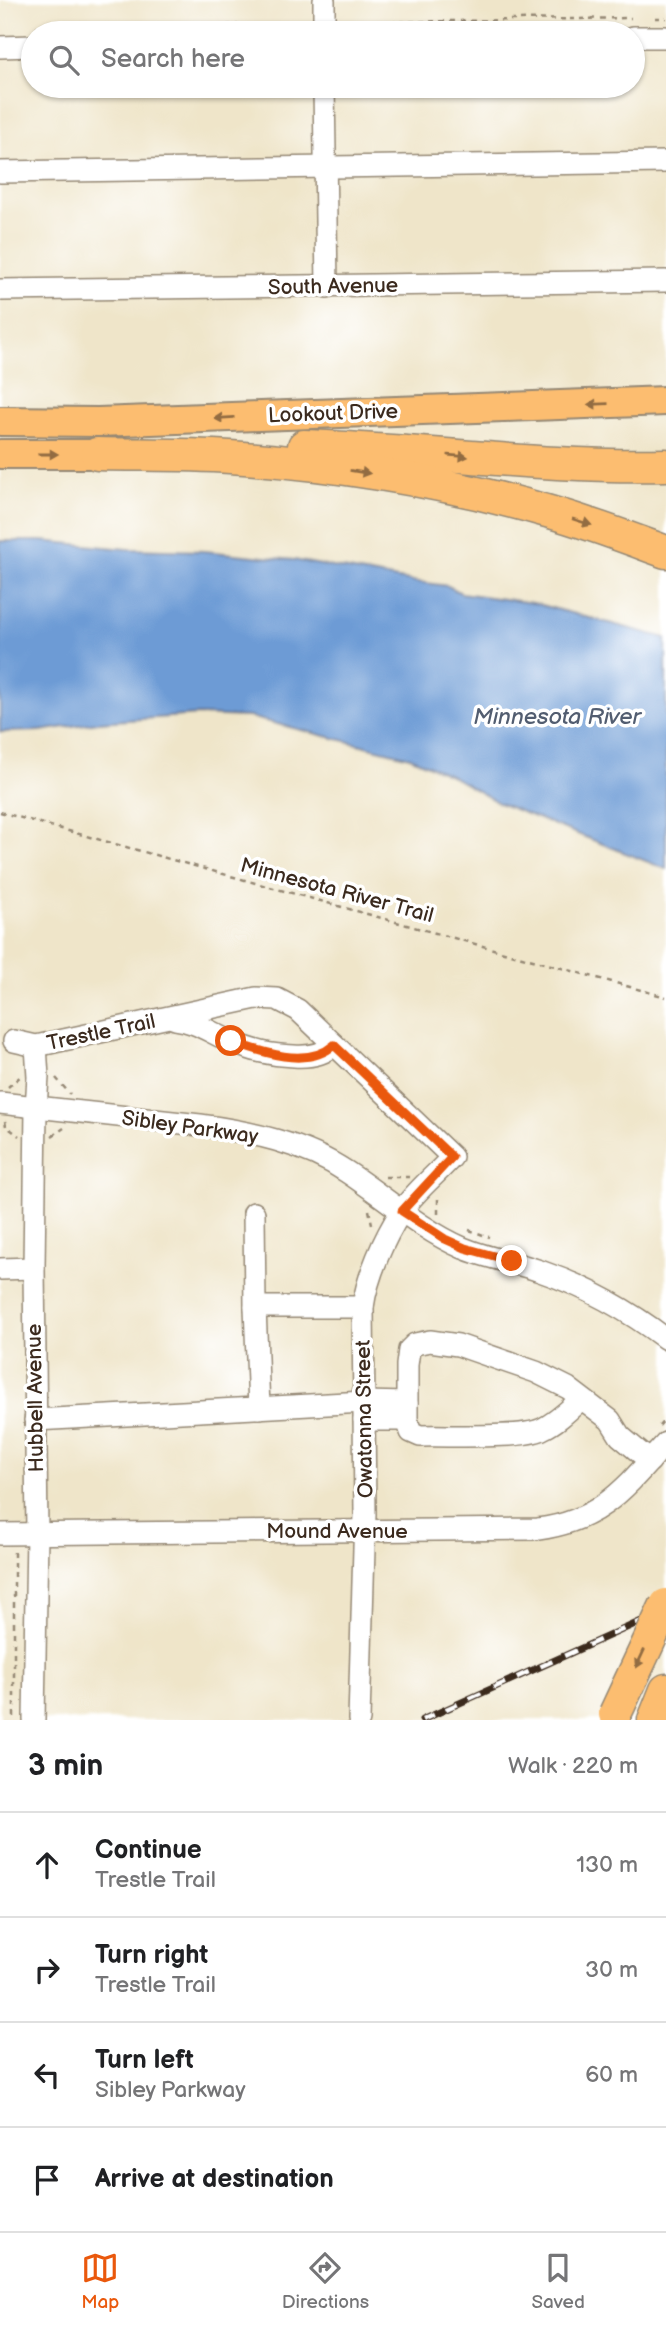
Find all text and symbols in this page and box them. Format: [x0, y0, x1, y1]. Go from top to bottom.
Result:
search box [21, 21, 645, 98]
icon: search [45, 41, 83, 79]
text: Search here [101, 44, 245, 75]
street label: South Avenue [268, 273, 398, 300]
one-way arrow [587, 398, 609, 409]
street label: Lookout Drive [268, 399, 398, 428]
one-way arrow [212, 412, 234, 423]
one-way arrow [38, 448, 60, 460]
one-way arrow [447, 451, 469, 462]
one-way arrow [349, 467, 371, 478]
one-way arrow [571, 517, 592, 528]
water label: Minnesota River [473, 703, 643, 731]
street label: Minnesota River Trail [238, 853, 436, 928]
street label: Trestle Trail [45, 1009, 158, 1056]
route start [215, 1025, 246, 1056]
street label: Sibley Parkway [120, 1106, 260, 1150]
route end [496, 1245, 527, 1276]
street label: Hubbell Avenue [22, 1323, 49, 1473]
street label: Owatonna Street [351, 1339, 378, 1498]
street label: Mound Avenue [266, 1519, 408, 1544]
one-way arrow [635, 1649, 646, 1669]
text: 3 min [28, 1748, 103, 1784]
text: Walk · 220 m [508, 1752, 638, 1780]
text: Continue [95, 1835, 202, 1866]
icon: ahead [28, 1846, 66, 1884]
text: 130 m [576, 1851, 638, 1879]
text: Trestle Trail [95, 1866, 216, 1894]
text: Turn right [95, 1940, 208, 1971]
icon: right [28, 1951, 66, 1989]
text: 30 m [585, 1956, 638, 1984]
text: Trestle Trail [95, 1971, 216, 1999]
text: Turn left [95, 2045, 194, 2076]
icon: left [28, 2056, 66, 2094]
text: 60 m [585, 2061, 638, 2089]
text: Sibley Parkway [95, 2076, 246, 2104]
icon: arrive [28, 2161, 66, 2199]
text: Arrive at destination [95, 2164, 334, 2195]
tab: Map [81, 2249, 119, 2314]
tab: Directions [282, 2249, 369, 2314]
tab: Saved [531, 2249, 585, 2314]

